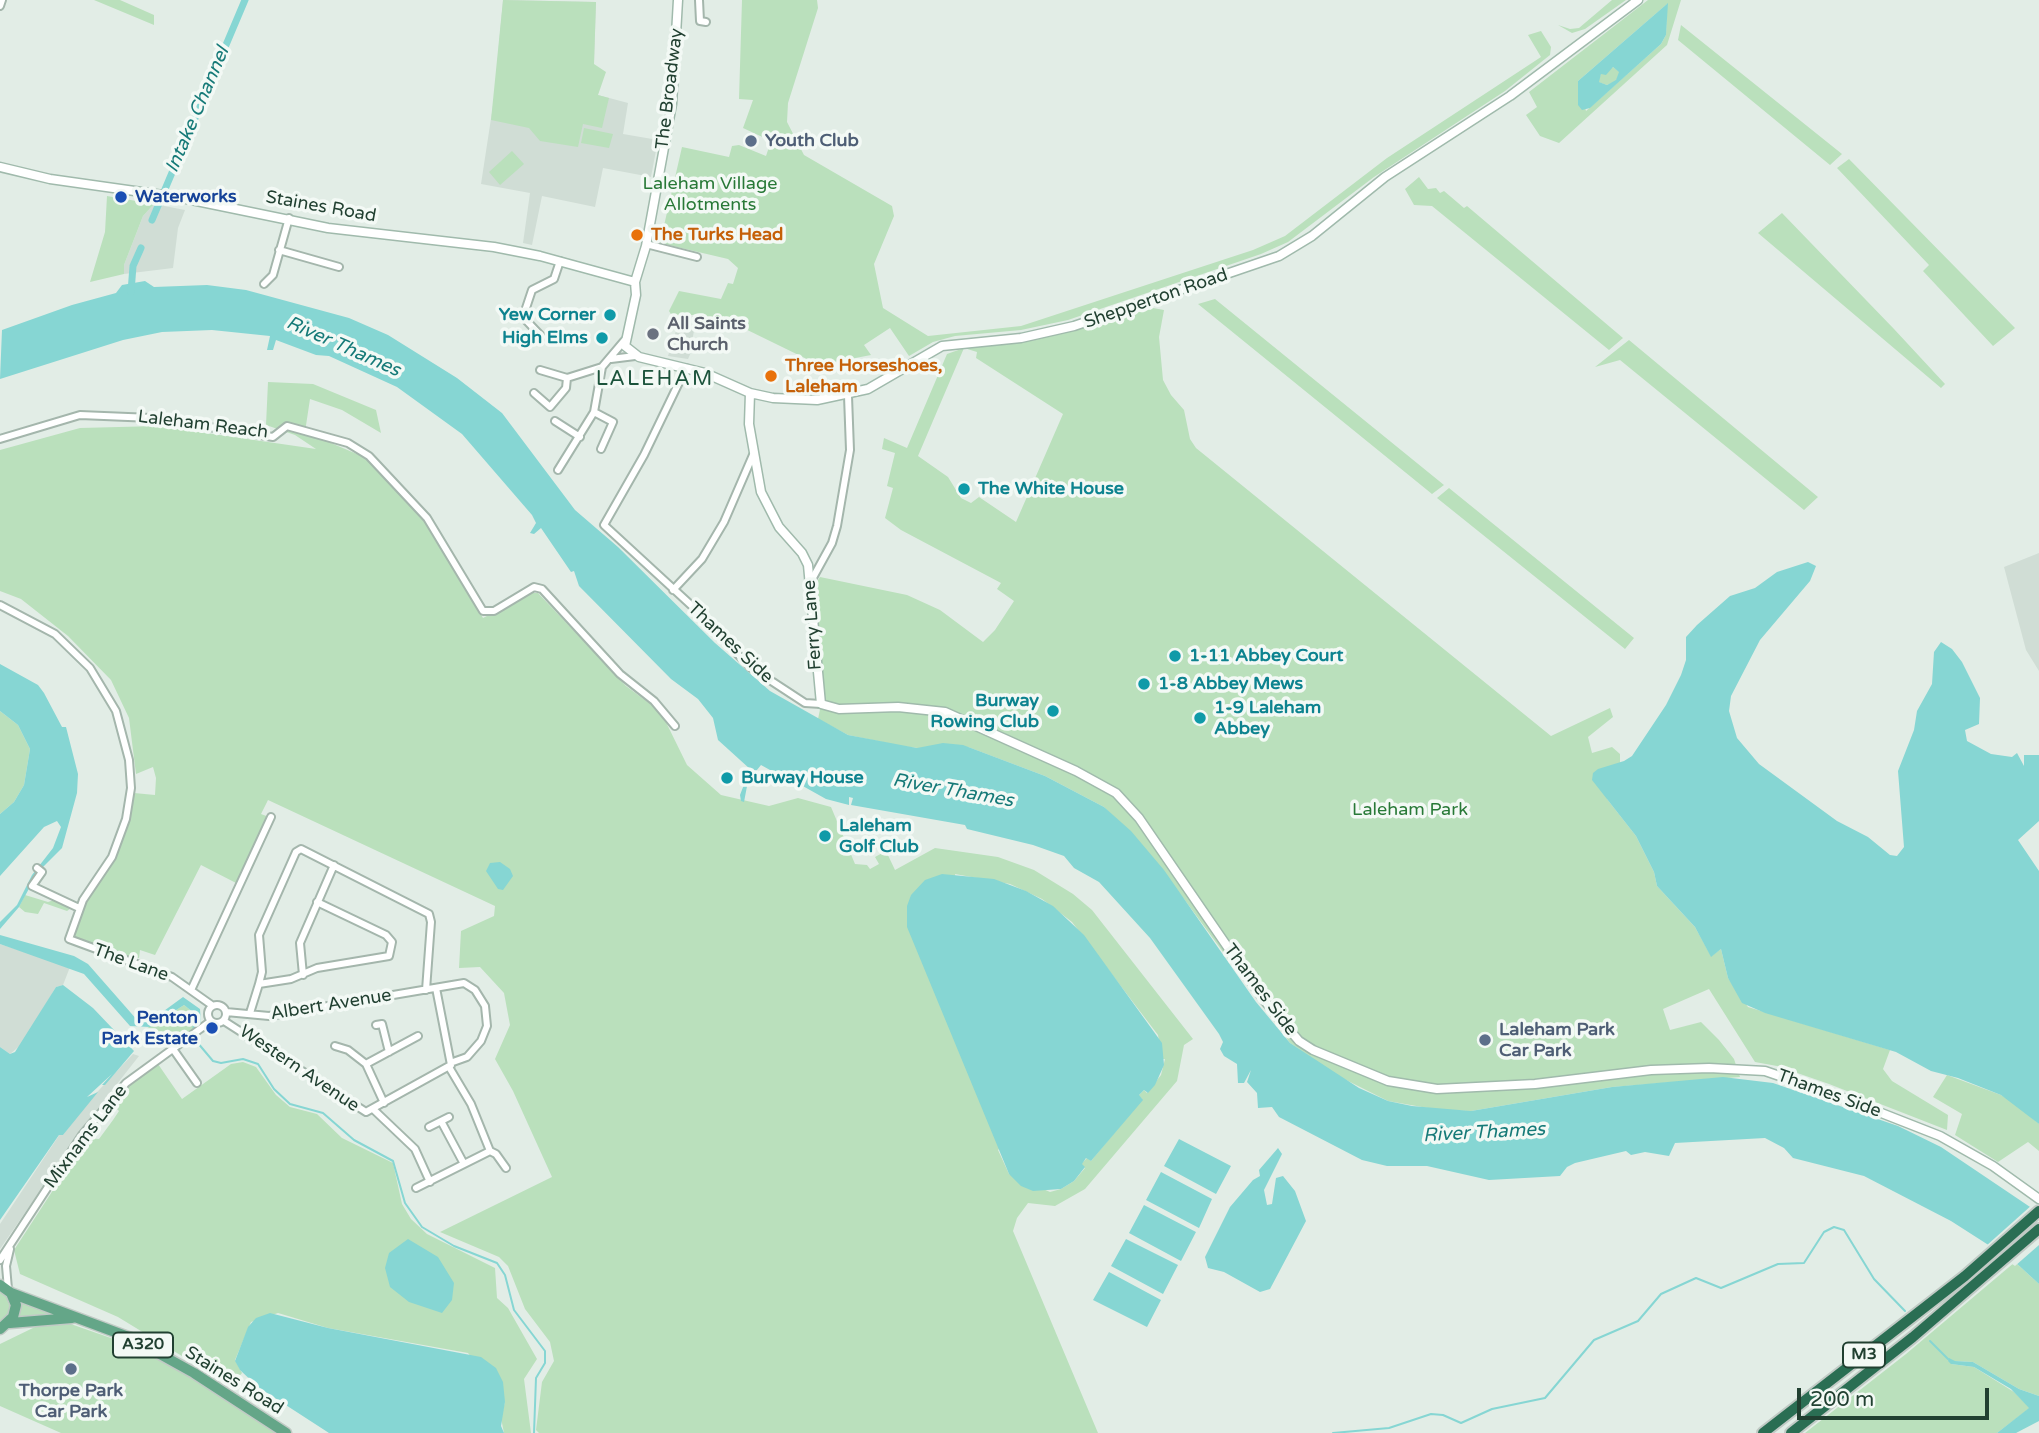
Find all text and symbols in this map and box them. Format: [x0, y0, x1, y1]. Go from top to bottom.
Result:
street label: The Broadway [652, 27, 688, 151]
water label: Intake Channel [161, 44, 235, 176]
place label: Youth Club [765, 130, 859, 152]
marker: Youth Club [743, 133, 759, 149]
park label: Laleham Village Allotments [643, 173, 777, 216]
place label: Waterworks [135, 186, 237, 208]
street label: Staines Road [264, 187, 378, 227]
marker: Waterworks [113, 189, 129, 205]
place label: The Turks Head [651, 224, 783, 246]
marker: The Turks Head [629, 227, 645, 243]
street label: Shepperton Road [1081, 264, 1231, 334]
place label: Yew Corner [499, 304, 596, 326]
marker: Yew Corner [602, 307, 618, 323]
water label: River Thames [283, 312, 403, 382]
place label: All Saints Church [667, 313, 746, 356]
marker: All Saints Church [645, 326, 661, 342]
place label: High Elms [502, 327, 588, 349]
marker: High Elms [594, 330, 610, 346]
place label: Three Horseshoes, Laleham [785, 355, 943, 398]
district label: LALEHAM [597, 366, 713, 392]
marker: Three Horseshoes, Laleham [763, 368, 779, 384]
street label: Laleham Reach [137, 406, 269, 444]
place label: The White House [978, 478, 1124, 500]
marker: The White House [956, 481, 972, 497]
street label: Ferry Lane [799, 579, 827, 671]
street label: Thames Side [683, 598, 777, 688]
place label: 1-11 Abbey Court [1189, 645, 1343, 667]
marker: 1-11 Abbey Court [1167, 648, 1183, 664]
place label: 1-8 Abbey Mews [1158, 673, 1303, 695]
marker: 1-8 Abbey Mews [1136, 676, 1152, 692]
place label: Burway Rowing Club [930, 690, 1039, 732]
place label: 1-9 Laleham Abbey [1214, 697, 1321, 740]
marker: Burway Rowing Club [1045, 703, 1061, 719]
marker: 1-9 Laleham Abbey [1192, 710, 1208, 726]
place label: Burway House [741, 767, 864, 789]
water label: River Thames [891, 769, 1015, 813]
marker: Burway House [719, 770, 735, 786]
park label: Laleham Park [1352, 799, 1468, 821]
place label: Laleham Golf Club [839, 815, 919, 858]
marker: Laleham Golf Club [817, 828, 833, 844]
street label: The Lane [91, 939, 171, 987]
street label: Thames Side [1219, 940, 1301, 1040]
street label: Albert Avenue [269, 985, 393, 1025]
place label: Penton Park Estate [101, 1007, 198, 1050]
place label: Laleham Park Car Park [1499, 1019, 1615, 1062]
marker: Penton Park Estate [204, 1020, 220, 1036]
street label: Western Avenue [235, 1021, 363, 1117]
marker: Laleham Park Car Park [1477, 1032, 1493, 1048]
street label: Thames Side [1774, 1065, 1884, 1123]
street label: Mixnams Lane [40, 1081, 132, 1193]
water label: River Thames [1422, 1118, 1546, 1148]
road number: A320 [113, 1332, 173, 1358]
street label: Staines Road [181, 1342, 287, 1420]
road number: M3 [1843, 1343, 1885, 1368]
marker: Thorpe Park Car Park [63, 1361, 79, 1377]
scale bar [1801, 1374, 1994, 1418]
place label: Thorpe Park Car Park [19, 1380, 123, 1422]
text: 200 m [1810, 1387, 1874, 1412]

